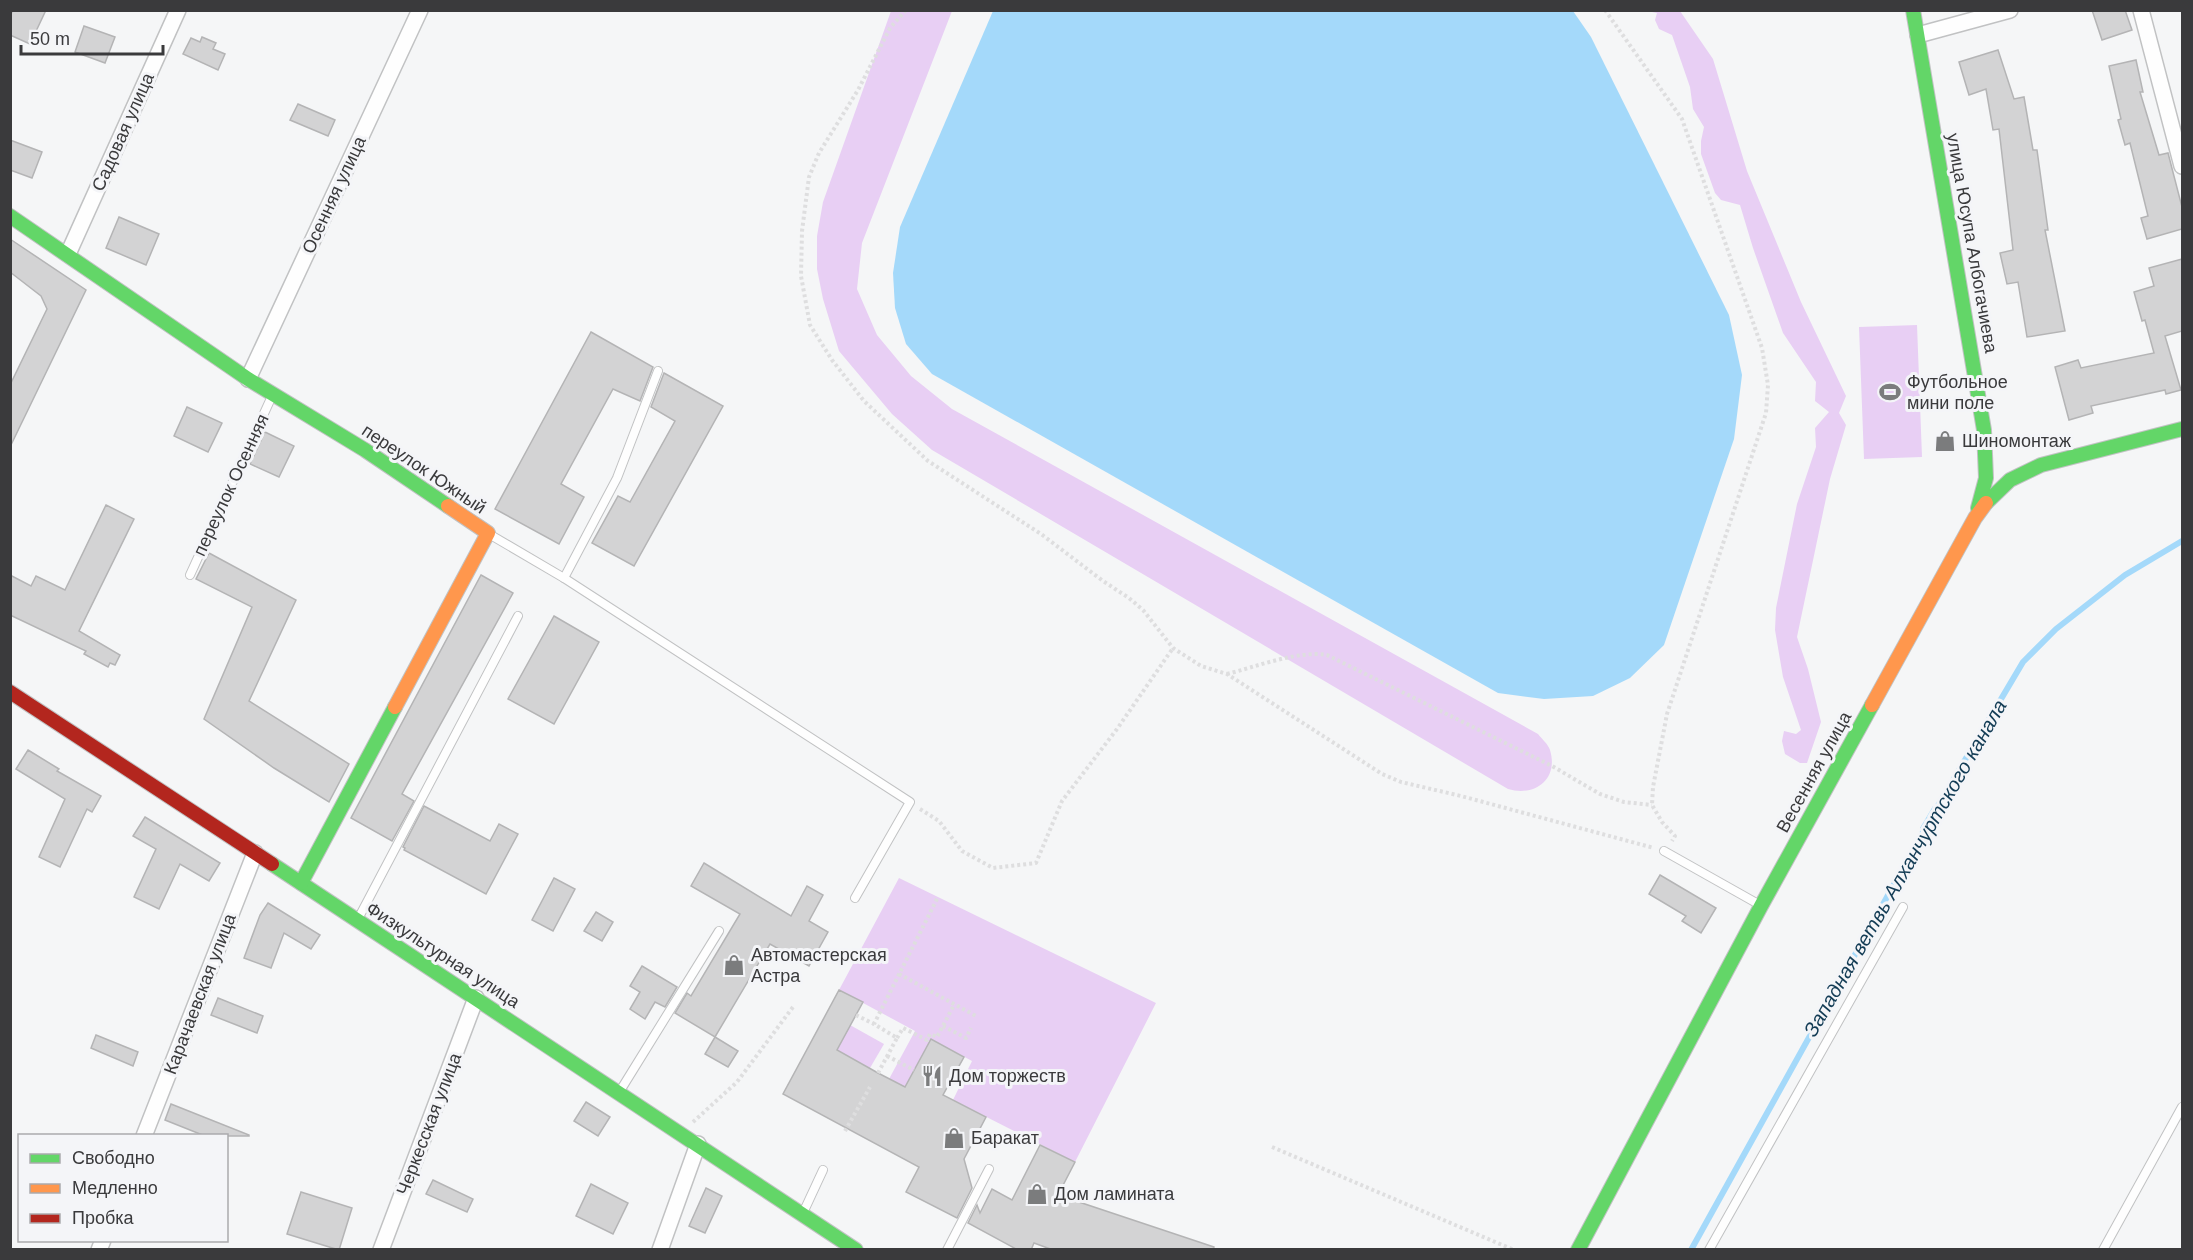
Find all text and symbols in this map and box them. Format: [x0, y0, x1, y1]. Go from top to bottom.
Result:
scale bar [21, 18, 164, 56]
text: 50 m [30, 29, 70, 49]
street label: Садовая улица [88, 69, 158, 194]
street label: Осенняя улица [298, 132, 370, 257]
street label: улица Юсупа Албогачиева [1943, 132, 2001, 355]
place label: Футбольное мини поле [1907, 372, 2008, 413]
sports icon: Футбольное мини поле [1878, 380, 1902, 404]
street label: переулок Осенняя [189, 411, 273, 559]
street label: переулок Южный [358, 420, 490, 518]
shop icon: Шиномонтаж [1933, 429, 1957, 453]
place label: Шиномонтаж [1962, 431, 2071, 451]
water label: Западная ветвь Алханчуртского канала [1799, 696, 2011, 1040]
street label: Весенняя улица [1773, 707, 1856, 836]
street label: Физкультурная улица [363, 898, 524, 1013]
street label: Карачаевская улица [160, 910, 240, 1077]
place label: Автомастерская Астра [751, 945, 887, 986]
shop icon: Автомастерская Астра [722, 953, 746, 977]
street label: Черкесская улица [393, 1049, 466, 1198]
restaurant icon: Дом торжеств [920, 1064, 944, 1088]
place label: Дом торжеств [949, 1066, 1066, 1086]
shop icon: Баракат [942, 1126, 966, 1150]
place label: Баракат [971, 1128, 1039, 1148]
legend [18, 1134, 228, 1242]
text: Свободно [72, 1148, 155, 1168]
text: Медленно [72, 1178, 158, 1198]
shop icon: Дом ламината [1025, 1182, 1049, 1206]
place label: Дом ламината [1054, 1184, 1175, 1204]
text: Пробка [72, 1208, 135, 1228]

